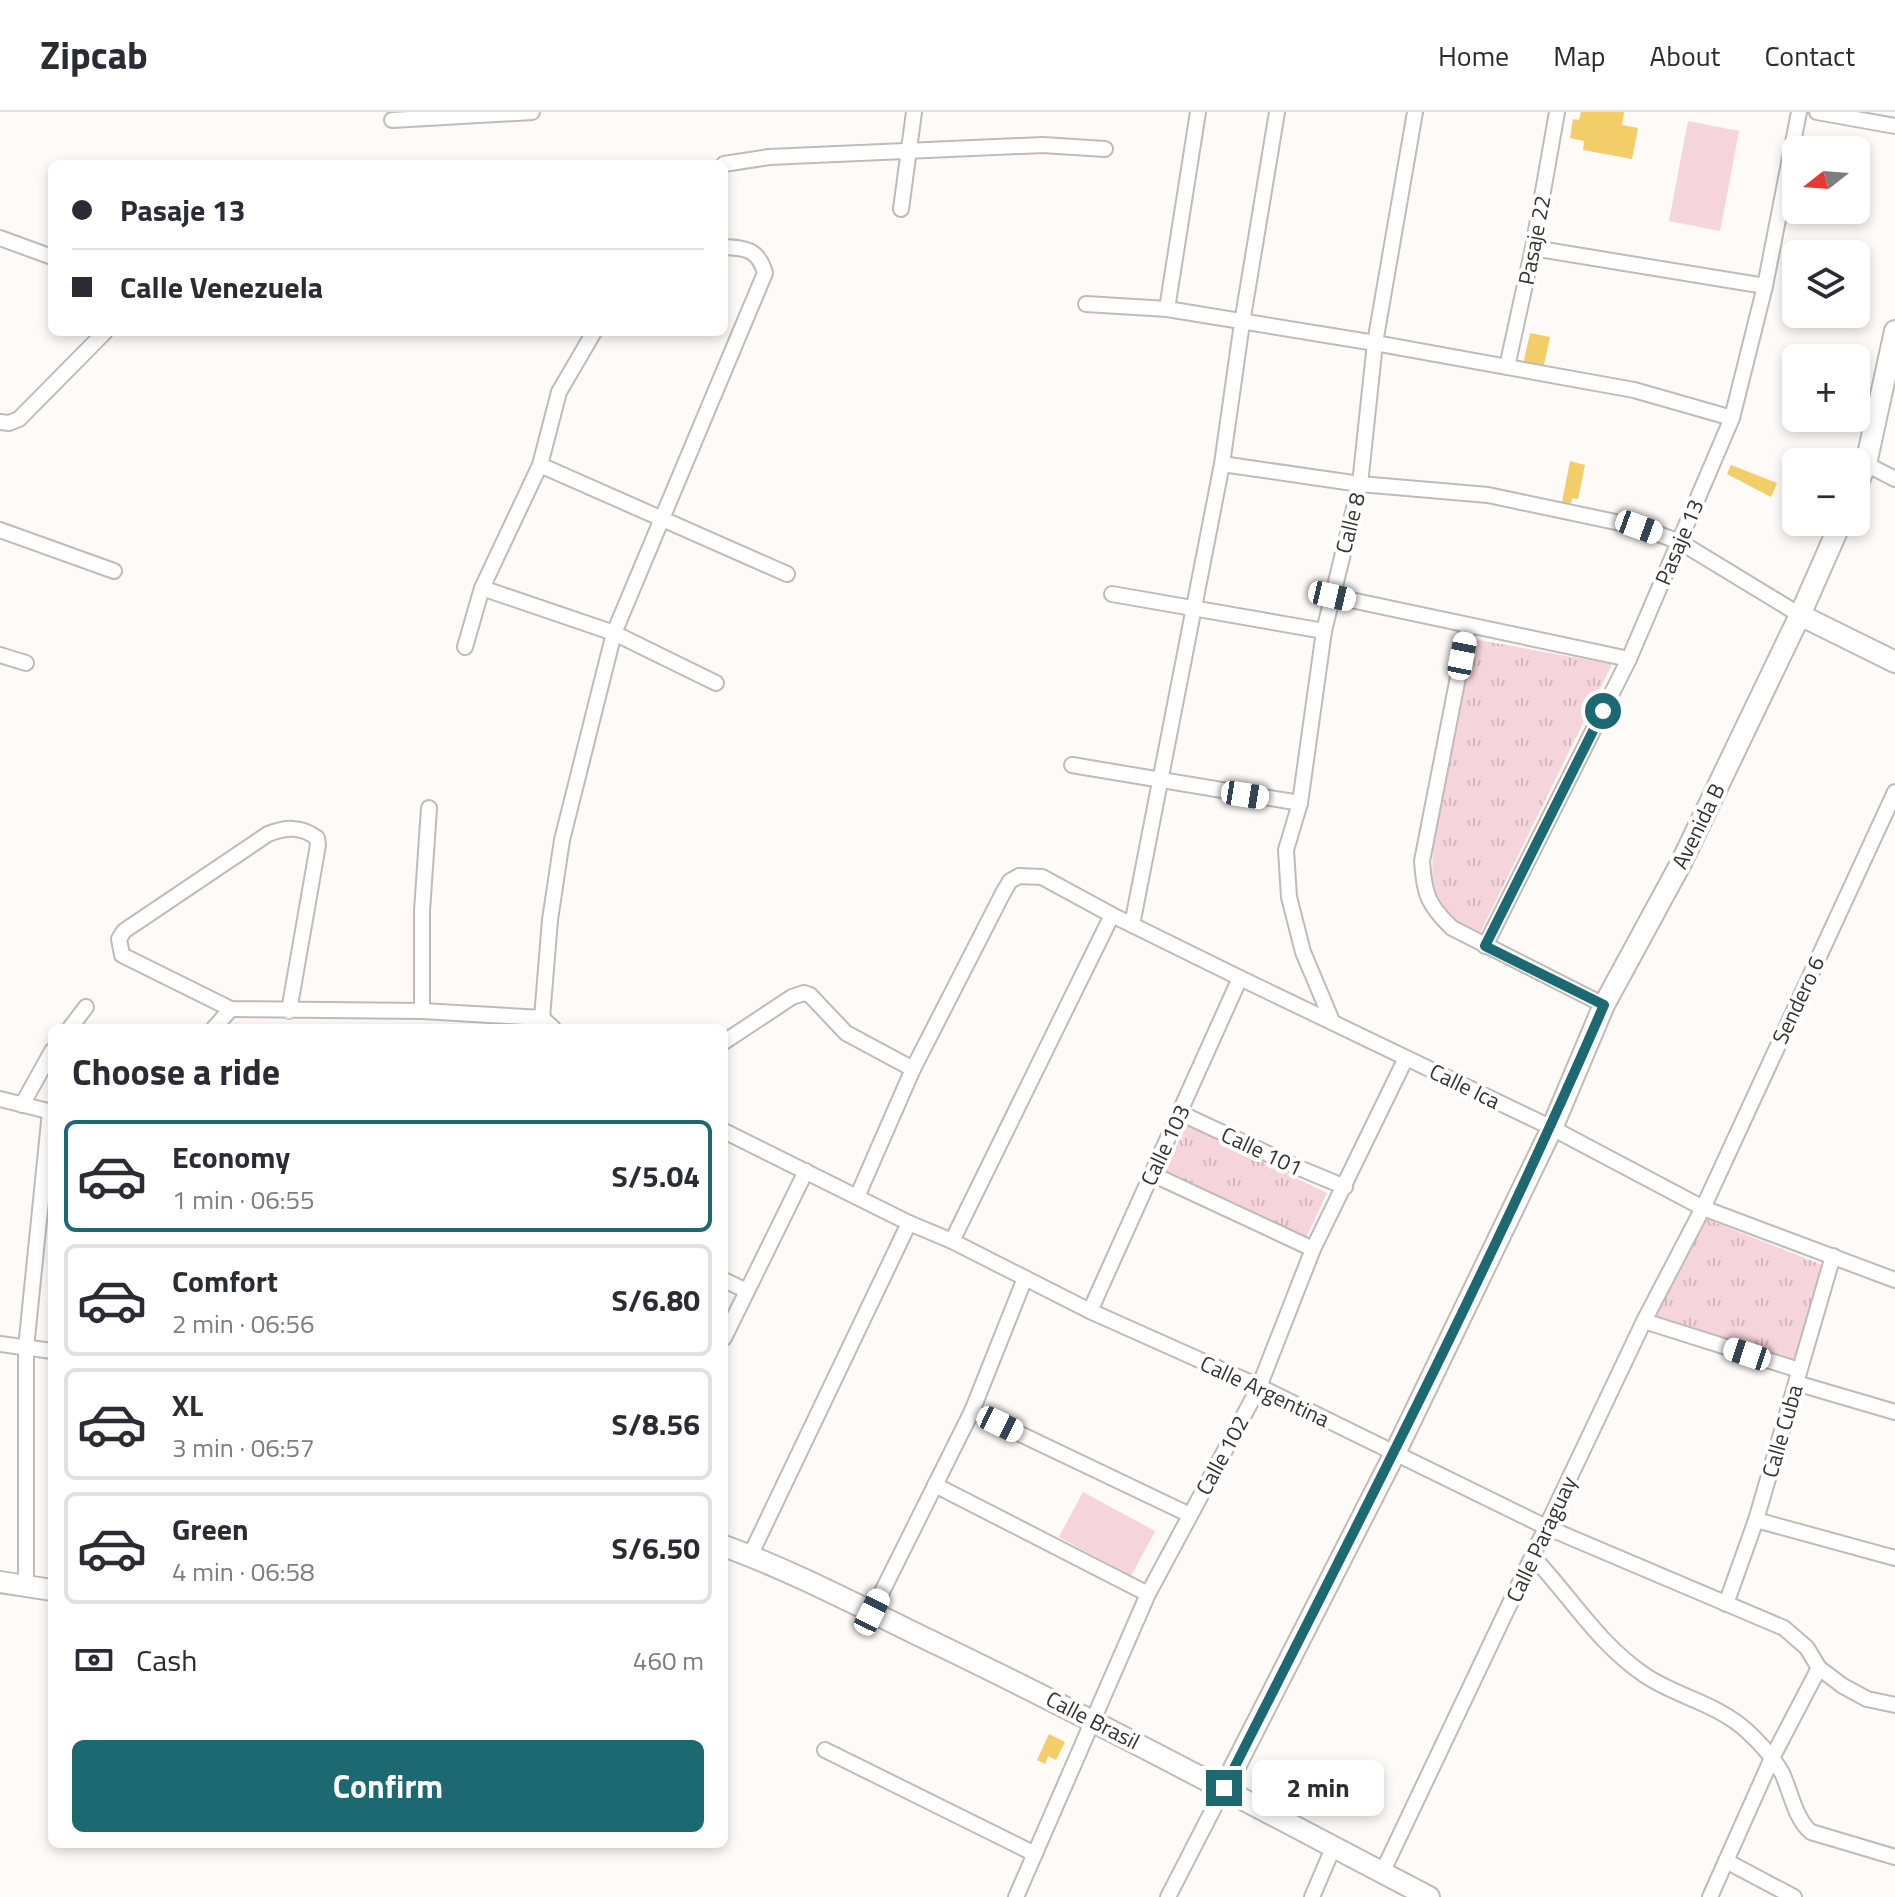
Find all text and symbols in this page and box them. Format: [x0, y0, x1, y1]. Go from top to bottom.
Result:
text: Zipcab [40, 26, 148, 84]
text: Home [1438, 34, 1509, 77]
text: Map [1553, 34, 1606, 77]
text: About [1650, 34, 1720, 77]
text: Contact [1764, 34, 1855, 77]
north arrow [1782, 136, 1870, 224]
map controls [1782, 136, 1870, 536]
text: Pasaje 13 [120, 187, 246, 233]
street label: Pasaje 22 [1509, 192, 1559, 288]
button: layers [1782, 240, 1870, 328]
text: Calle Venezuela [120, 264, 323, 310]
button: + [1782, 344, 1870, 432]
button: − [1782, 448, 1870, 536]
street label: Calle 8 [1326, 489, 1374, 557]
street label: Pasaje 13 [1646, 494, 1712, 590]
car [1612, 508, 1666, 546]
car [1306, 579, 1358, 613]
car [1446, 630, 1478, 682]
route start [1585, 693, 1621, 729]
street label: Avenida B [1663, 777, 1733, 875]
car [1219, 779, 1271, 811]
street label: Sendero 6 [1763, 950, 1833, 1050]
text: Choose a ride [72, 1044, 280, 1099]
street label: Calle Ica [1424, 1054, 1506, 1118]
street label: Calle 103 [1131, 1099, 1199, 1191]
street label: Calle 101 [1216, 1117, 1308, 1185]
text: Economy [172, 1134, 290, 1180]
icon: car [76, 1140, 148, 1212]
text: S/5.04 [612, 1153, 700, 1199]
text: 1 min · 06:55 [172, 1180, 315, 1219]
text: Comfort [172, 1258, 278, 1304]
icon: car [76, 1264, 148, 1336]
text: S/6.80 [612, 1277, 700, 1323]
text: 2 min · 06:56 [172, 1304, 315, 1343]
car [1720, 1335, 1774, 1373]
street label: Calle Argentina [1195, 1346, 1335, 1436]
street label: Calle Cuba [1753, 1381, 1811, 1481]
text: XL [172, 1382, 203, 1428]
icon: car [76, 1388, 148, 1460]
text: S/8.56 [612, 1401, 700, 1447]
car [973, 1403, 1027, 1445]
street label: Calle 102 [1187, 1409, 1257, 1501]
text: 3 min · 06:57 [172, 1428, 315, 1467]
street label: Calle Paraguay [1497, 1470, 1585, 1608]
text: Green [172, 1506, 249, 1552]
icon: car [76, 1512, 148, 1584]
text: S/6.50 [612, 1525, 700, 1571]
text: 4 min · 06:58 [172, 1552, 315, 1591]
car [851, 1585, 893, 1639]
text: Cash [136, 1637, 197, 1683]
icon: cash [72, 1638, 116, 1682]
text: 460 m [633, 1641, 704, 1680]
street label: Calle Brasil [1040, 1682, 1146, 1758]
button: Confirm [72, 1740, 704, 1832]
callout: 2 min [1252, 1760, 1384, 1816]
text: 2 min [1286, 1768, 1350, 1807]
route end [1206, 1770, 1242, 1806]

